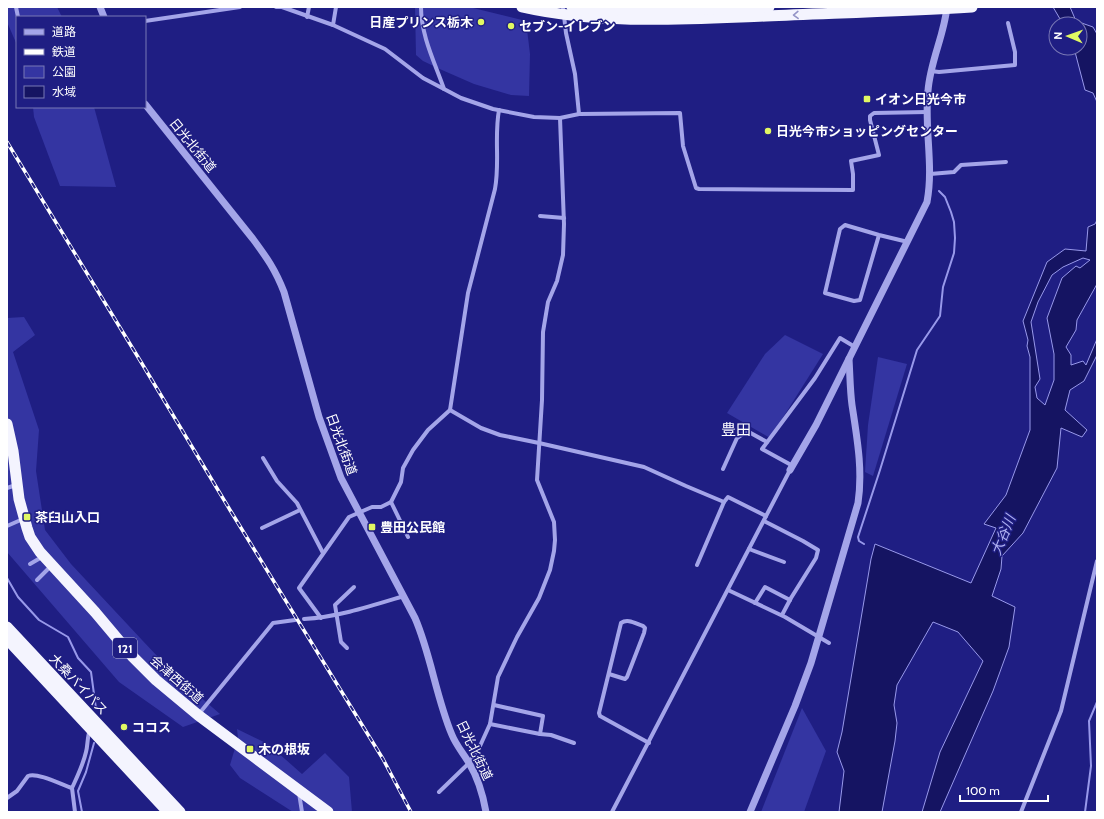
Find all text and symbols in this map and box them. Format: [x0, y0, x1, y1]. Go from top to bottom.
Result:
one-way arrow [793, 10, 799, 19]
place label: 日産プリンス栃木 [369, 14, 474, 30]
legend [16, 16, 146, 108]
north arrow [1048, 16, 1088, 56]
marker: 日産プリンス栃木 [476, 17, 486, 27]
place label: セブン-イレブン [519, 18, 615, 34]
marker: セブン-イレブン [506, 21, 516, 31]
text: 道路 [52, 24, 76, 39]
text: N [1051, 32, 1065, 40]
text: 鉄道 [52, 44, 76, 59]
text: 公園 [52, 64, 76, 79]
text: 水域 [52, 84, 76, 99]
place label: イオン日光今市 [875, 91, 966, 107]
marker: イオン日光今市 [862, 94, 872, 104]
street label: 日光北街道 [166, 115, 220, 175]
place label: 日光今市ショッピングセンター [776, 123, 958, 139]
marker: 日光今市ショッピングセンター [763, 126, 773, 136]
street label: 日光北街道 [323, 411, 361, 477]
district label: 豊田 [721, 421, 751, 439]
place label: 茶臼山入口 [35, 509, 100, 525]
water label: 大谷川 [987, 510, 1020, 558]
marker: 茶臼山入口 [22, 512, 32, 522]
place label: 豊田公民館 [380, 519, 445, 535]
marker: 豊田公民館 [367, 522, 377, 532]
road number: 121 [113, 638, 137, 658]
street label: 大桑バイパス [47, 650, 111, 718]
street label: 会津西街道 [147, 652, 207, 706]
street label: 日光北街道 [454, 717, 496, 783]
place label: ココス [132, 719, 171, 735]
marker: ココス [119, 722, 129, 732]
place label: 木の根坂 [258, 741, 310, 757]
marker: 木の根坂 [245, 744, 255, 754]
scale bar [960, 777, 1048, 803]
text: 100 m [966, 783, 1000, 798]

